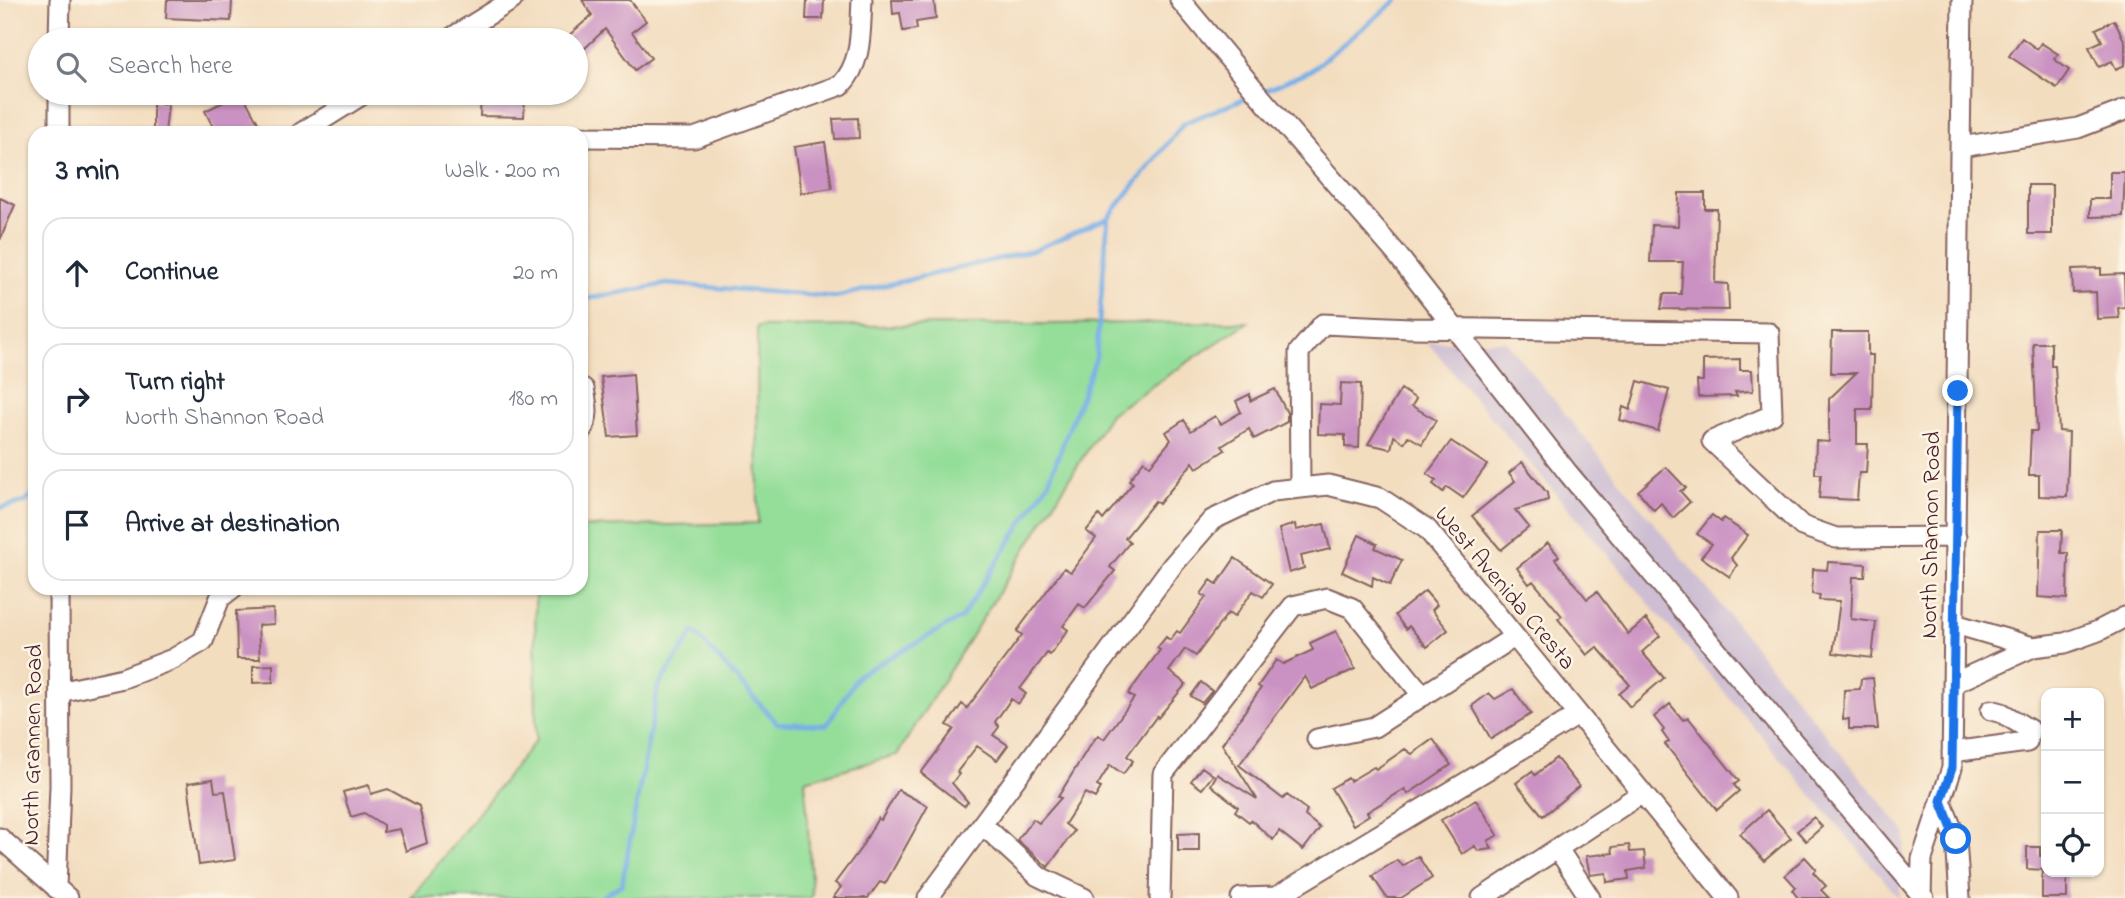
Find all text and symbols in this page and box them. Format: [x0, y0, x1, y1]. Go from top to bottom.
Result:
search box [28, 28, 588, 105]
icon: search [52, 48, 90, 86]
text: Search here [108, 48, 233, 86]
text: 3 min [56, 150, 119, 194]
text: Walk · 200 m [445, 155, 560, 188]
icon: ahead [58, 254, 96, 292]
text: Continue [125, 254, 218, 292]
text: 20 m [513, 257, 558, 290]
text: Turn right [125, 364, 225, 402]
route end [1942, 375, 1973, 406]
icon: right [58, 380, 96, 418]
text: 180 m [509, 383, 558, 416]
text: North Shannon Road [125, 402, 324, 435]
street label: North Shannon Road [1913, 430, 1951, 639]
street label: West Avenida Cresta [1425, 499, 1583, 679]
icon: arrive [58, 506, 96, 544]
text: Arrive at destination [125, 506, 340, 544]
street label: North Grannen Road [15, 643, 53, 846]
map controls [2041, 688, 2104, 877]
button: + [2041, 688, 2104, 751]
button: − [2041, 751, 2104, 814]
button: locate [2041, 814, 2104, 877]
route start [1940, 823, 1971, 854]

